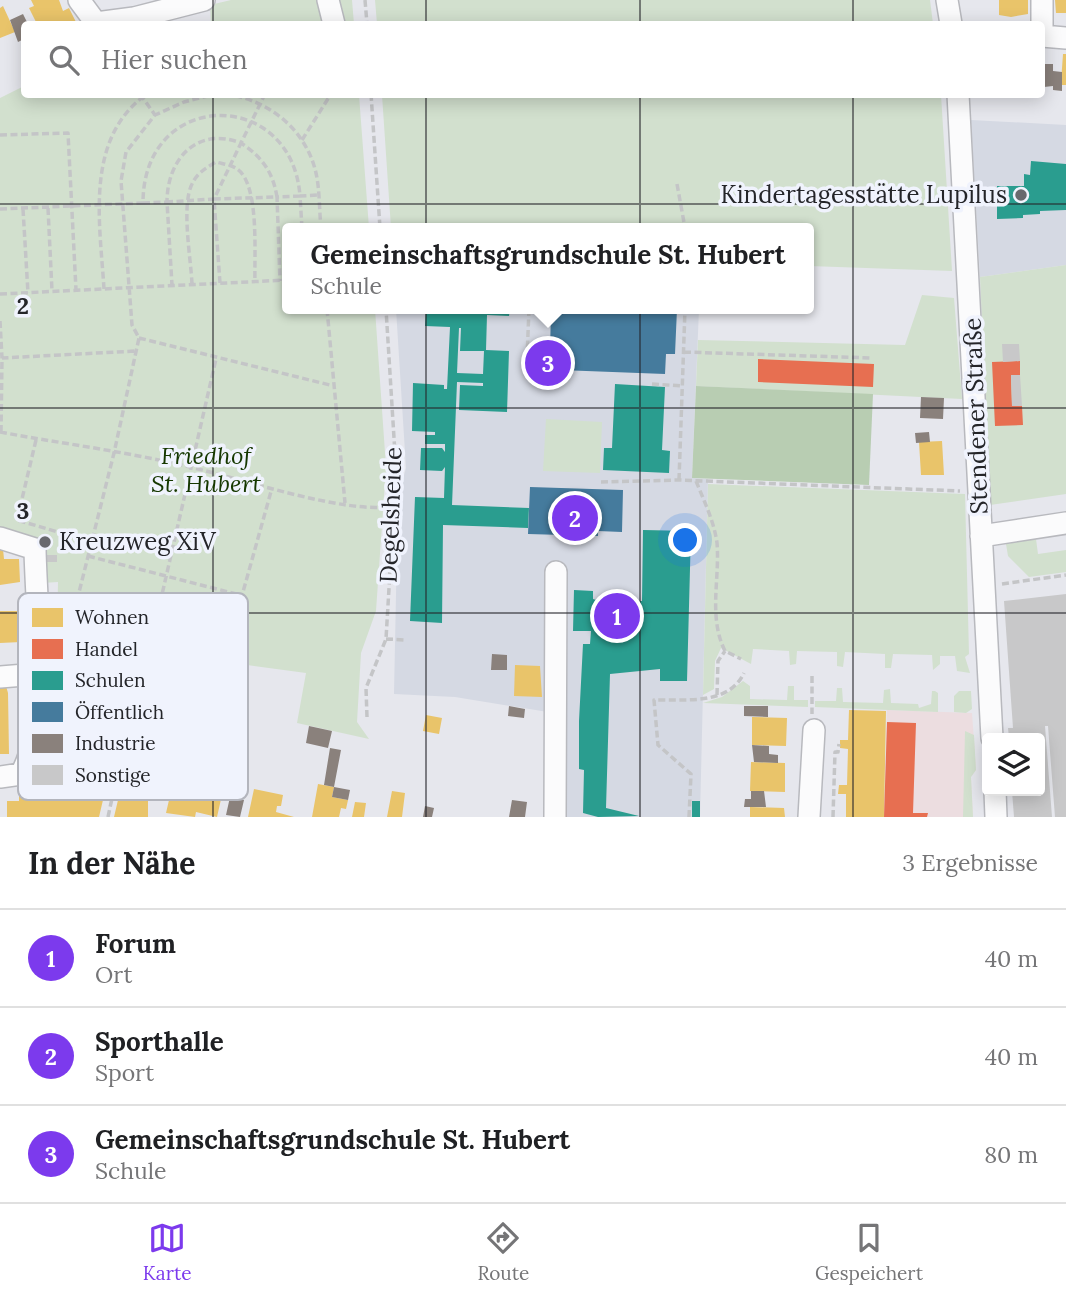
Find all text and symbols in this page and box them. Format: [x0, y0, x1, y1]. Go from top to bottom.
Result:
search box [21, 21, 1045, 98]
icon: search [45, 41, 83, 79]
text: Hier suchen [101, 43, 247, 76]
place label: Kindertagesstätte Lupilus [720, 179, 1007, 210]
marker: Kindertagesstätte Lupilus [1013, 187, 1029, 203]
popup [282, 223, 814, 314]
text: Gemeinschaftsgrundschule St. Hubert [310, 238, 786, 271]
text: Schule [310, 271, 382, 300]
text: 2 [17, 291, 29, 320]
street label: Stendener Straße [957, 317, 994, 515]
pin: 3 [525, 337, 571, 389]
park label: Friedhof St. Hubert [151, 440, 261, 499]
street label: Degelsheide [373, 446, 408, 584]
pin: 2 [552, 492, 598, 544]
text: 3 [17, 496, 29, 525]
your location [668, 523, 702, 557]
place label: Kreuzweg XiV [59, 526, 217, 557]
marker: Kreuzweg XiV [37, 534, 53, 550]
pin: 1 [594, 590, 640, 642]
legend [18, 593, 248, 800]
text: Wohnen [75, 605, 149, 629]
text: Handel [75, 637, 138, 661]
text: Schulen [75, 668, 146, 692]
text: Öffentlich [75, 700, 164, 724]
text: Industrie [75, 731, 155, 755]
map controls [982, 733, 1045, 796]
button: layers [982, 733, 1045, 796]
text: Sonstige [75, 763, 151, 787]
text: In der Nähe [28, 844, 196, 882]
text: 3 Ergebnisse [902, 848, 1038, 877]
text: Forum [95, 927, 176, 960]
text: 1 [46, 944, 56, 973]
text: 40 m [985, 944, 1038, 973]
text: Ort [95, 960, 132, 989]
text: Sporthalle [95, 1025, 224, 1058]
text: 2 [45, 1042, 57, 1071]
text: 40 m [985, 1042, 1038, 1071]
text: Sport [95, 1058, 154, 1087]
text: Gemeinschaftsgrundschule St. Hubert [95, 1123, 570, 1156]
text: 3 [45, 1140, 57, 1169]
text: 80 m [984, 1140, 1038, 1169]
text: Schule [95, 1156, 167, 1185]
tab: Karte [143, 1219, 192, 1285]
tab: Route [477, 1219, 529, 1285]
tab: Gespeichert [815, 1219, 923, 1285]

